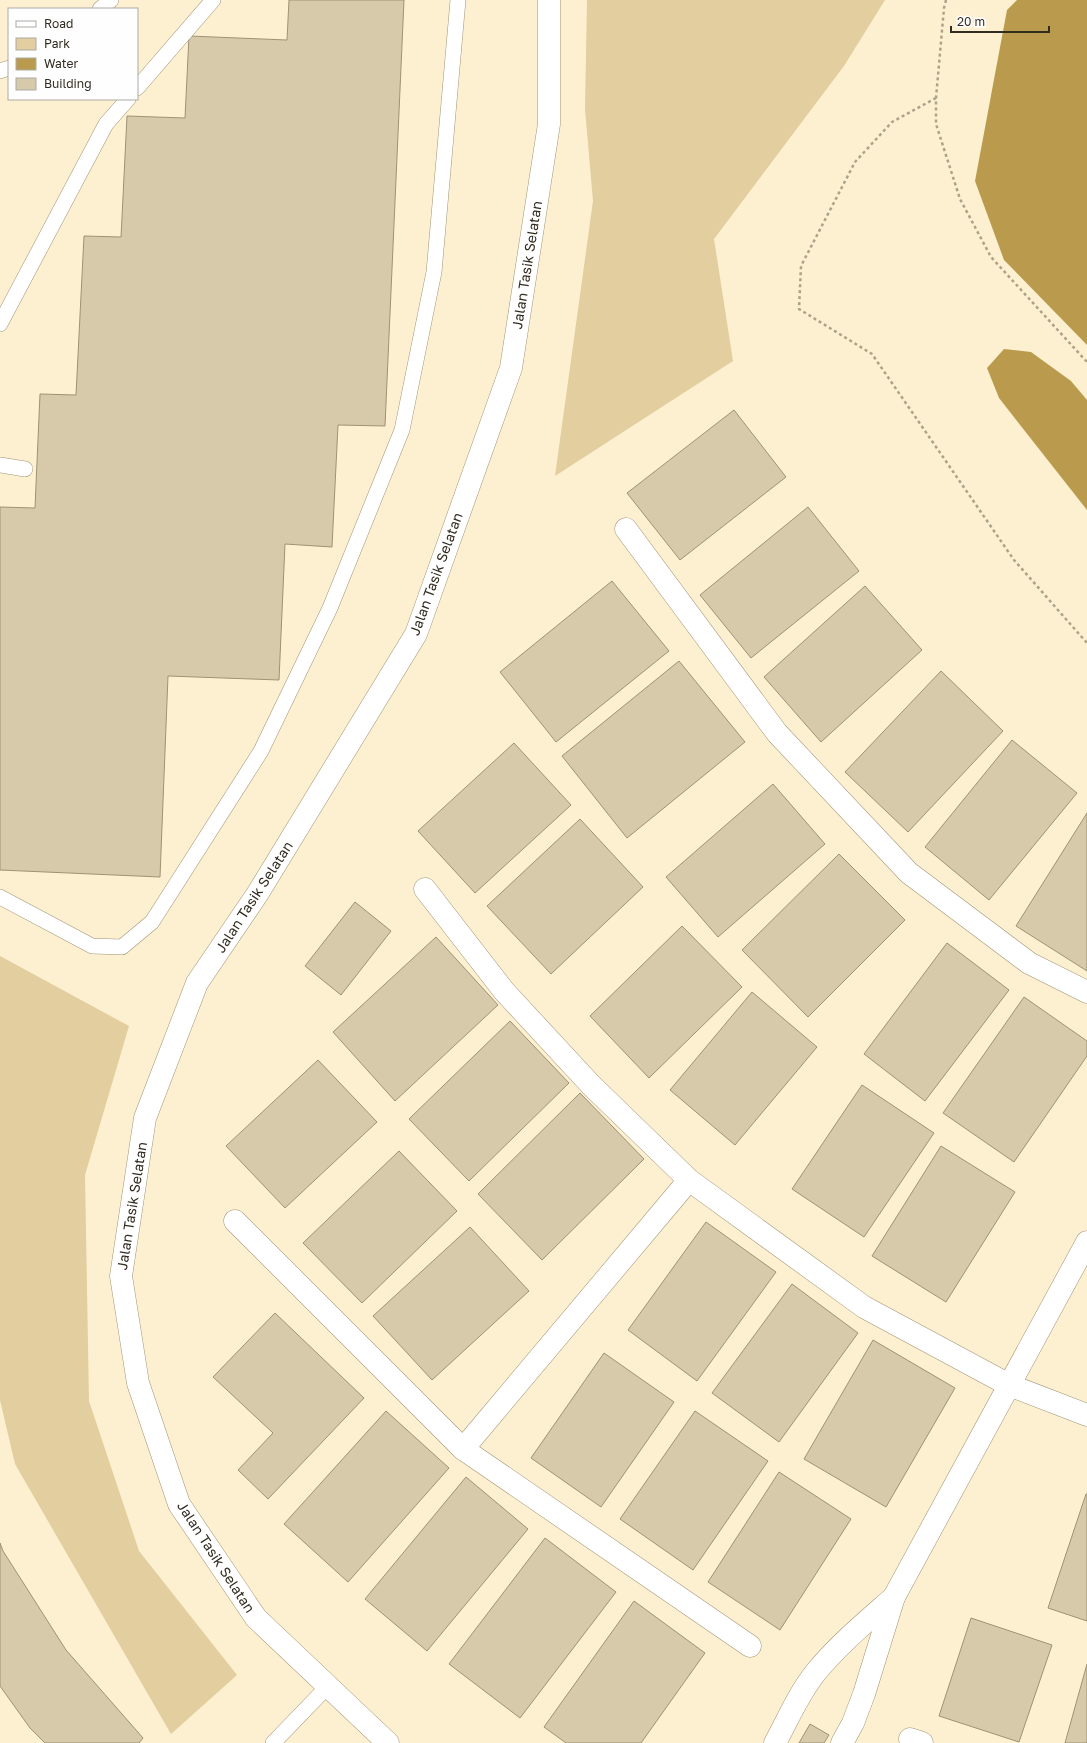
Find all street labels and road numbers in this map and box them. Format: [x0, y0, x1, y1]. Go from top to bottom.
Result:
street label: Jalan Tasik Selatan [508, 200, 545, 330]
street label: Jalan Tasik Selatan [405, 510, 466, 638]
street label: Jalan Tasik Selatan [211, 838, 296, 956]
street label: Jalan Tasik Selatan [113, 1141, 150, 1271]
street label: Jalan Tasik Selatan [174, 1498, 259, 1616]

